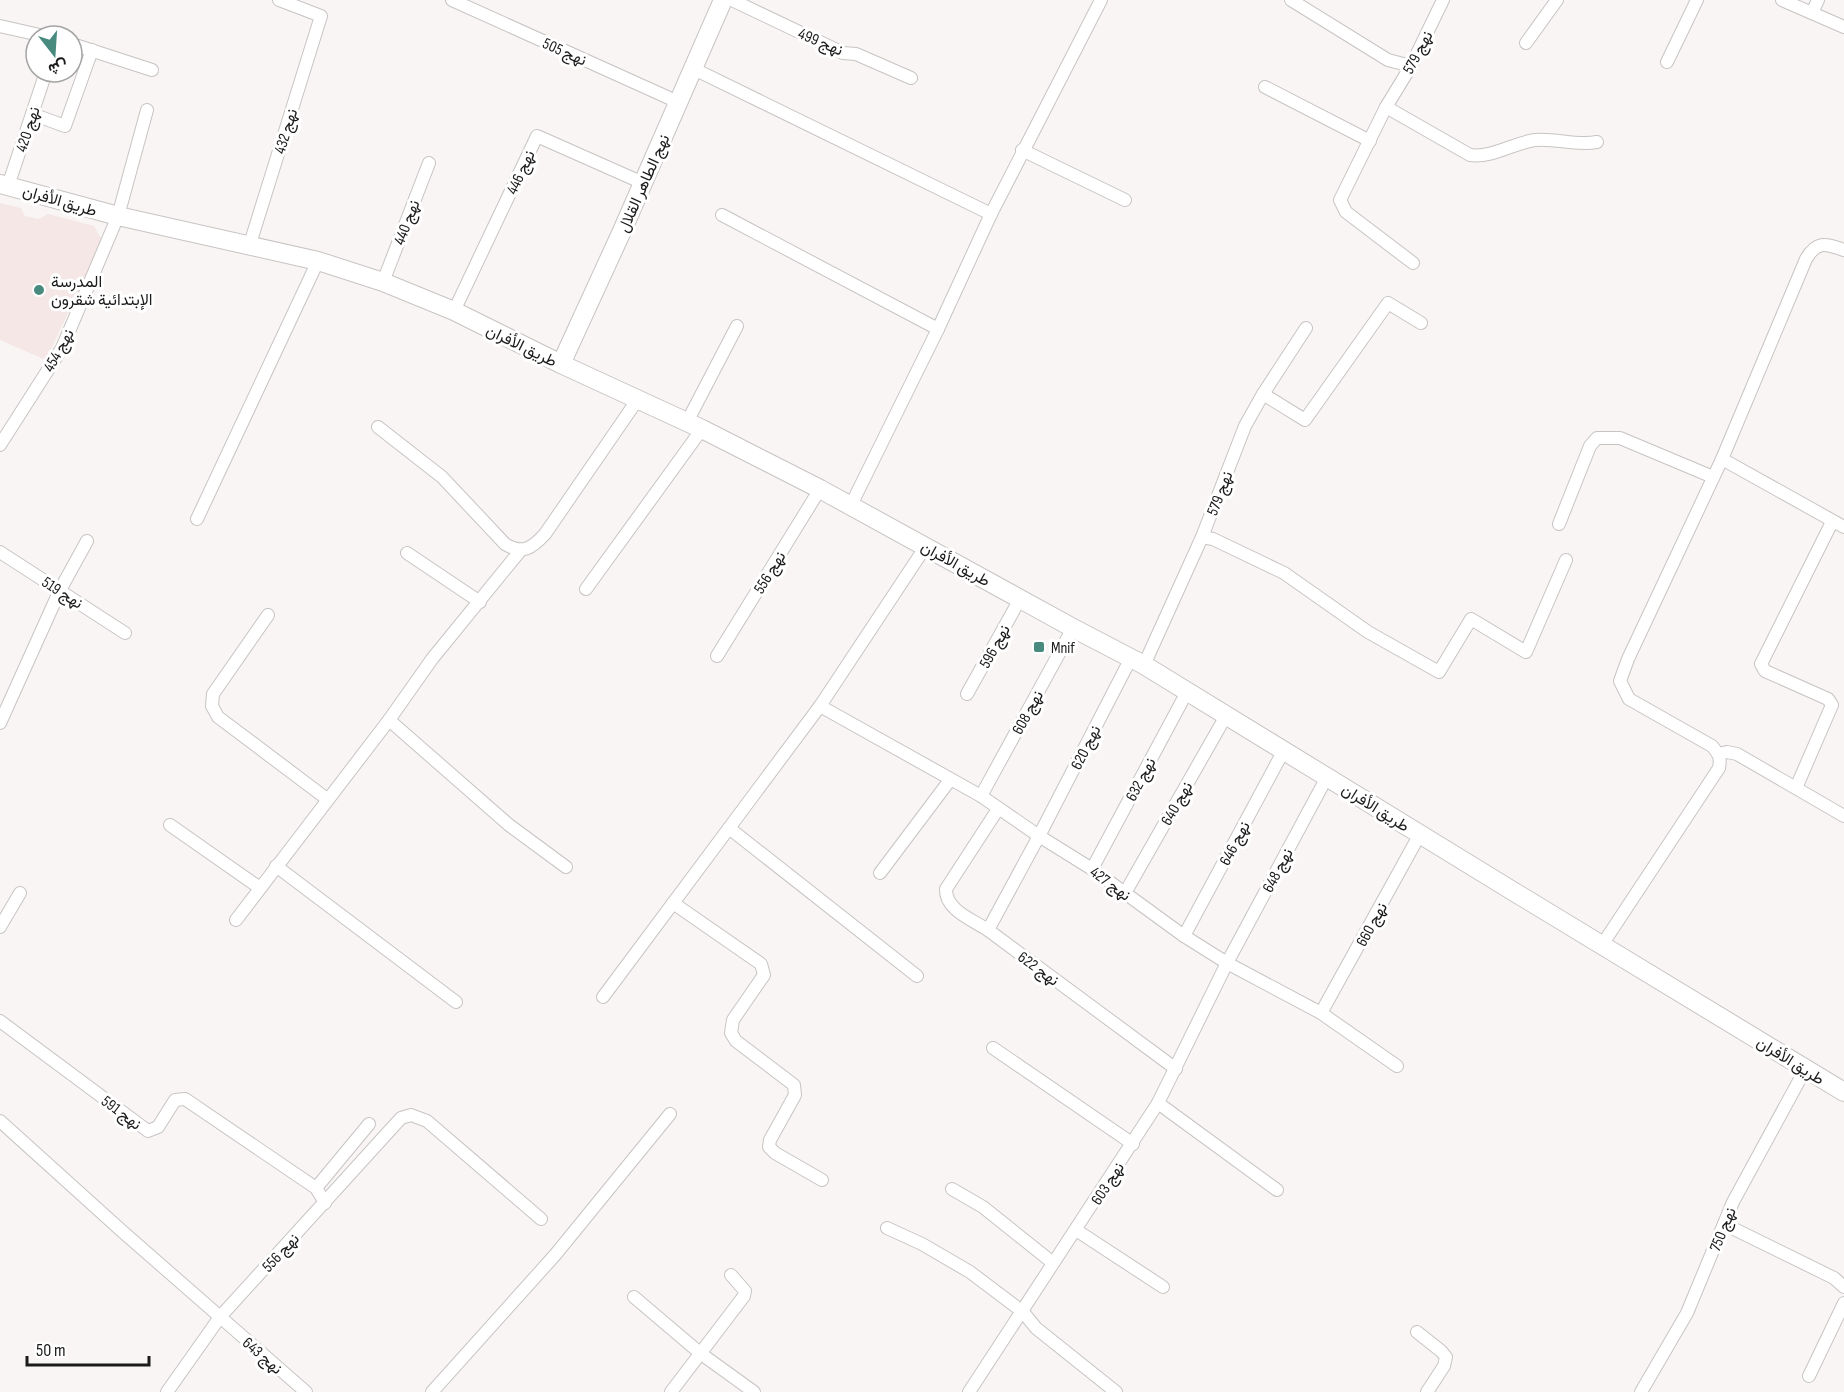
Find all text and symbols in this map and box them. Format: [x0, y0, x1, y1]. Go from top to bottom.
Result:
north arrow [24, 24, 84, 84]
street label: نهج 499 [795, 24, 846, 61]
street label: نهج 579 [1399, 28, 1438, 78]
street label: نهج 505 [539, 34, 589, 71]
text: ش [46, 55, 70, 79]
street label: نهج 420 [12, 104, 46, 155]
street label: نهج 432 [271, 107, 303, 157]
street label: نهج الطاهر القلال [614, 132, 675, 236]
street label: نهج 446 [503, 148, 541, 198]
street label: طريق الأفران [20, 182, 99, 221]
street label: نهج 440 [390, 197, 426, 248]
place label: المدرسة الإبتدائية شقرون [51, 273, 153, 310]
marker: المدرسة الإبتدائية شقرون [32, 283, 46, 297]
street label: طريق الأفران [483, 321, 560, 372]
street label: نهج 454 [40, 326, 80, 376]
street label: نهج 579 [1203, 469, 1238, 519]
street label: طريق الأفران [917, 538, 993, 591]
street label: نهج 556 [750, 548, 791, 598]
street label: نهج 519 [38, 573, 86, 614]
street label: نهج 596 [976, 622, 1016, 672]
place label: Mnif [1051, 639, 1075, 658]
marker: Mnif [1032, 640, 1046, 654]
street label: نهج 608 [1009, 687, 1049, 738]
street label: نهج 620 [1067, 722, 1106, 773]
street label: نهج 632 [1122, 755, 1161, 805]
street label: نهج 640 [1157, 779, 1198, 829]
street label: طريق الأفران [1338, 780, 1413, 837]
street label: نهج 646 [1216, 818, 1256, 869]
street label: نهج 648 [1259, 845, 1299, 896]
street label: نهج 427 [1085, 863, 1134, 906]
street label: نهج 660 [1353, 899, 1393, 950]
street label: نهج 622 [1013, 948, 1062, 991]
street label: طريق الأفران [1753, 1033, 1828, 1090]
street label: نهج 591 [97, 1092, 145, 1135]
street label: نهج 603 [1088, 1159, 1130, 1209]
street label: نهج 750 [1706, 1205, 1742, 1255]
street label: نهج 556 [258, 1230, 304, 1277]
scale bar [27, 1329, 148, 1367]
street label: نهج 643 [237, 1334, 286, 1379]
text: 50 m [36, 1340, 66, 1361]

